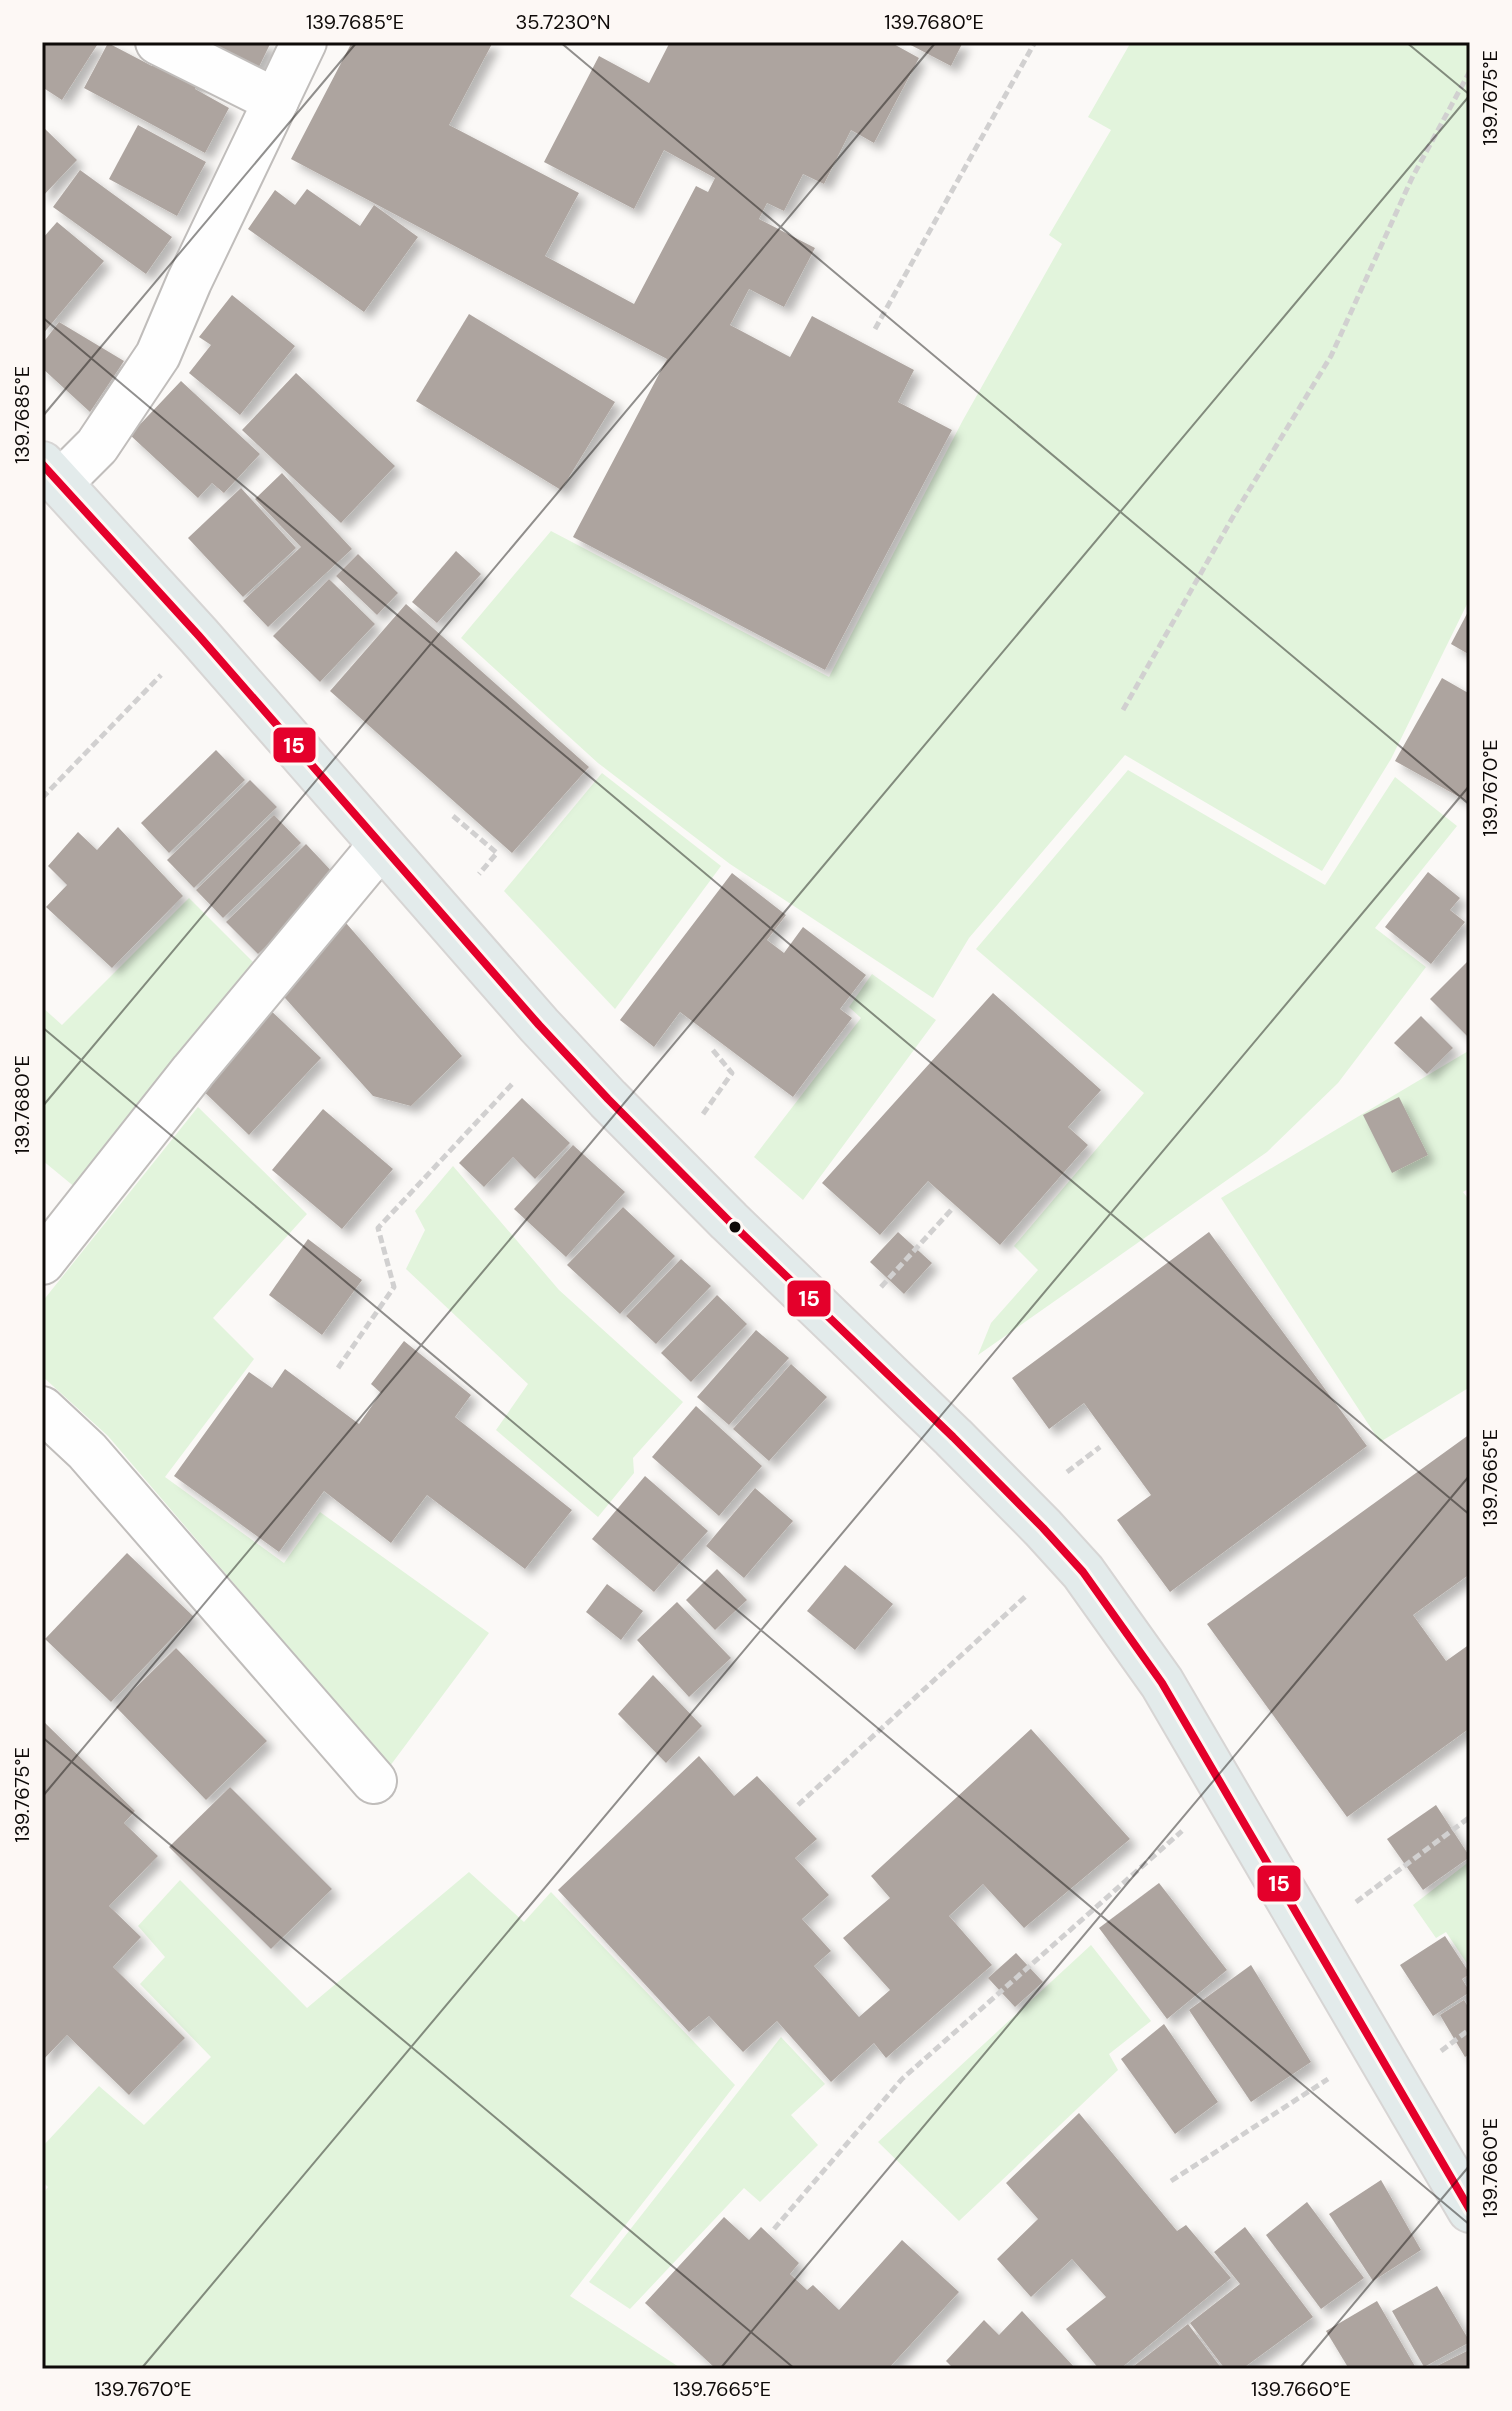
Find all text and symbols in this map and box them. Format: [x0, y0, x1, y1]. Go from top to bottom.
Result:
text: 139.7685°E [306, 9, 404, 35]
text: 35.7230°N [515, 9, 611, 35]
text: 139.7680°E [884, 9, 984, 35]
text: 139.7675°E [1477, 50, 1503, 146]
text: 139.7685°E [9, 366, 35, 464]
line badge: 15 [272, 726, 317, 764]
text: 15 [283, 731, 305, 760]
text: 139.7670°E [1477, 739, 1503, 837]
text: 139.7680°E [9, 1055, 35, 1155]
unlabelled marker [727, 1219, 743, 1235]
line badge: 15 [786, 1279, 832, 1318]
text: 15 [798, 1284, 820, 1313]
text: 139.7665°E [1477, 1429, 1503, 1527]
text: 139.7675°E [9, 1747, 35, 1843]
line badge: 15 [1256, 1864, 1302, 1903]
text: 15 [1268, 1869, 1290, 1898]
text: 139.7660°E [1477, 2118, 1503, 2218]
text: 139.7670°E [94, 2376, 192, 2402]
text: 139.7665°E [673, 2376, 771, 2402]
text: 139.7660°E [1251, 2376, 1351, 2402]

